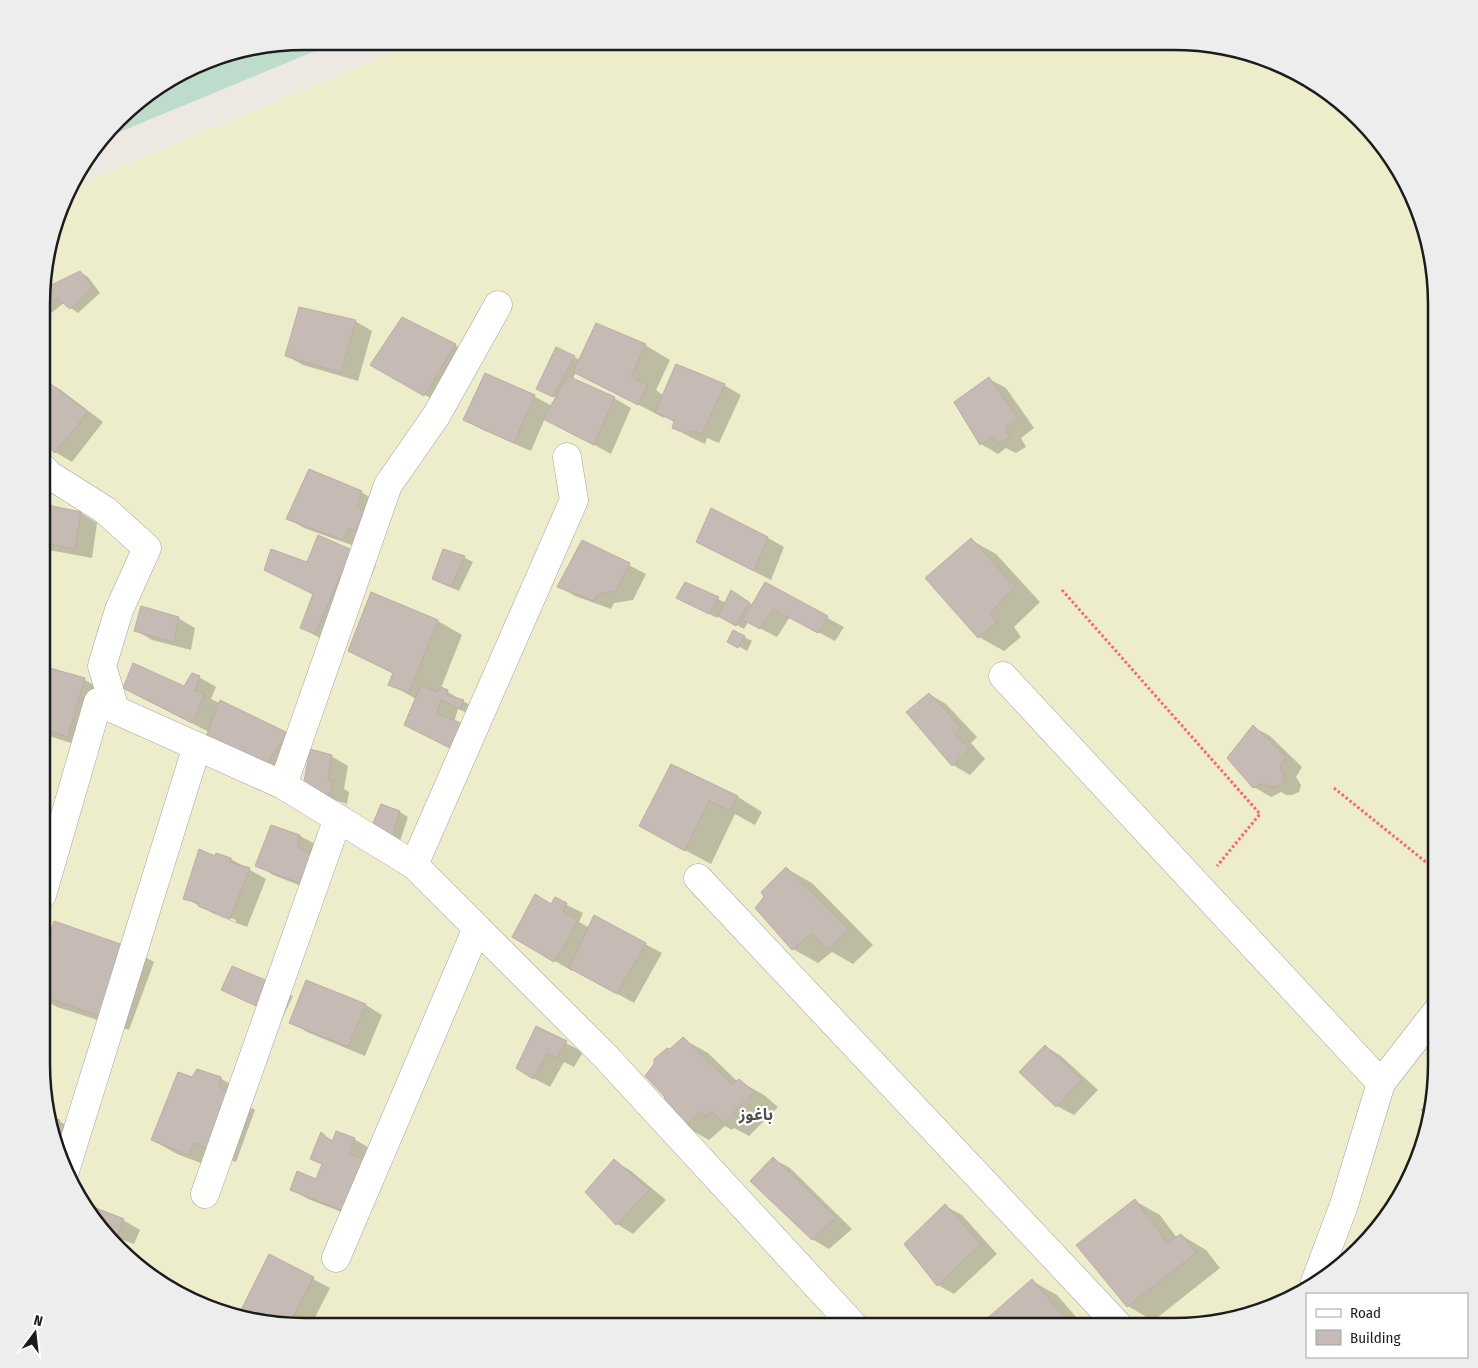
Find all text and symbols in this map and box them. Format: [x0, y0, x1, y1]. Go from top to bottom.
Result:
district label: باغوز [738, 1105, 773, 1124]
legend [1306, 1293, 1468, 1358]
text: Road [1350, 1304, 1381, 1322]
north arrow [10, 1308, 60, 1358]
text: N [32, 1312, 44, 1330]
text: Building [1350, 1329, 1401, 1347]

